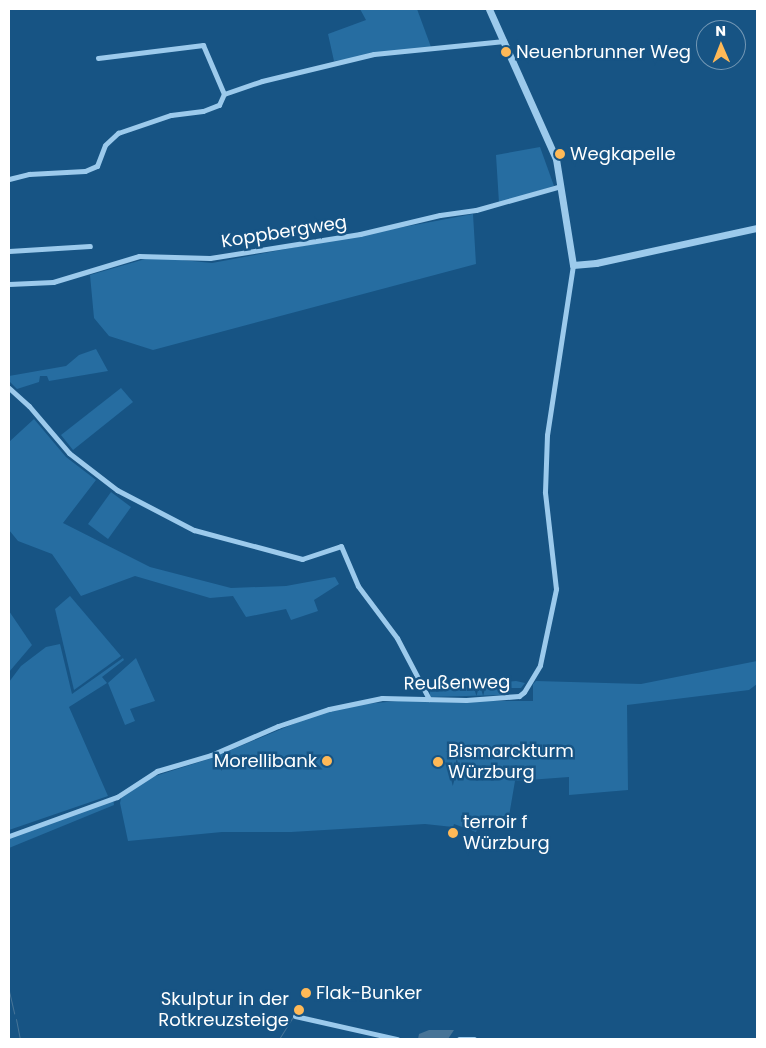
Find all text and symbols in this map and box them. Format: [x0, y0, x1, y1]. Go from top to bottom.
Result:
north arrow [696, 20, 746, 70]
text: N [715, 21, 726, 41]
place label: Neuenbrunner Weg [516, 41, 691, 63]
marker: Neuenbrunner Weg [500, 46, 512, 58]
place label: Wegkapelle [570, 143, 676, 165]
marker: Wegkapelle [554, 148, 566, 160]
street label: Koppbergweg [220, 211, 348, 253]
street label: Reußenweg [403, 671, 511, 695]
place label: Bismarckturm Würzburg [448, 741, 574, 784]
place label: Morellibank [214, 750, 317, 772]
marker: Morellibank [321, 755, 333, 767]
marker: Bismarckturm Würzburg [432, 756, 444, 768]
place label: terroir f Würzburg [463, 812, 550, 854]
marker: terroir f Würzburg [447, 827, 459, 839]
place label: Flak-Bunker [316, 982, 422, 1004]
marker: Flak-Bunker [300, 987, 312, 999]
place label: Skulptur in der Rotkreuzsteige [158, 989, 289, 1032]
marker: Skulptur in der Rotkreuzsteige [293, 1004, 305, 1016]

